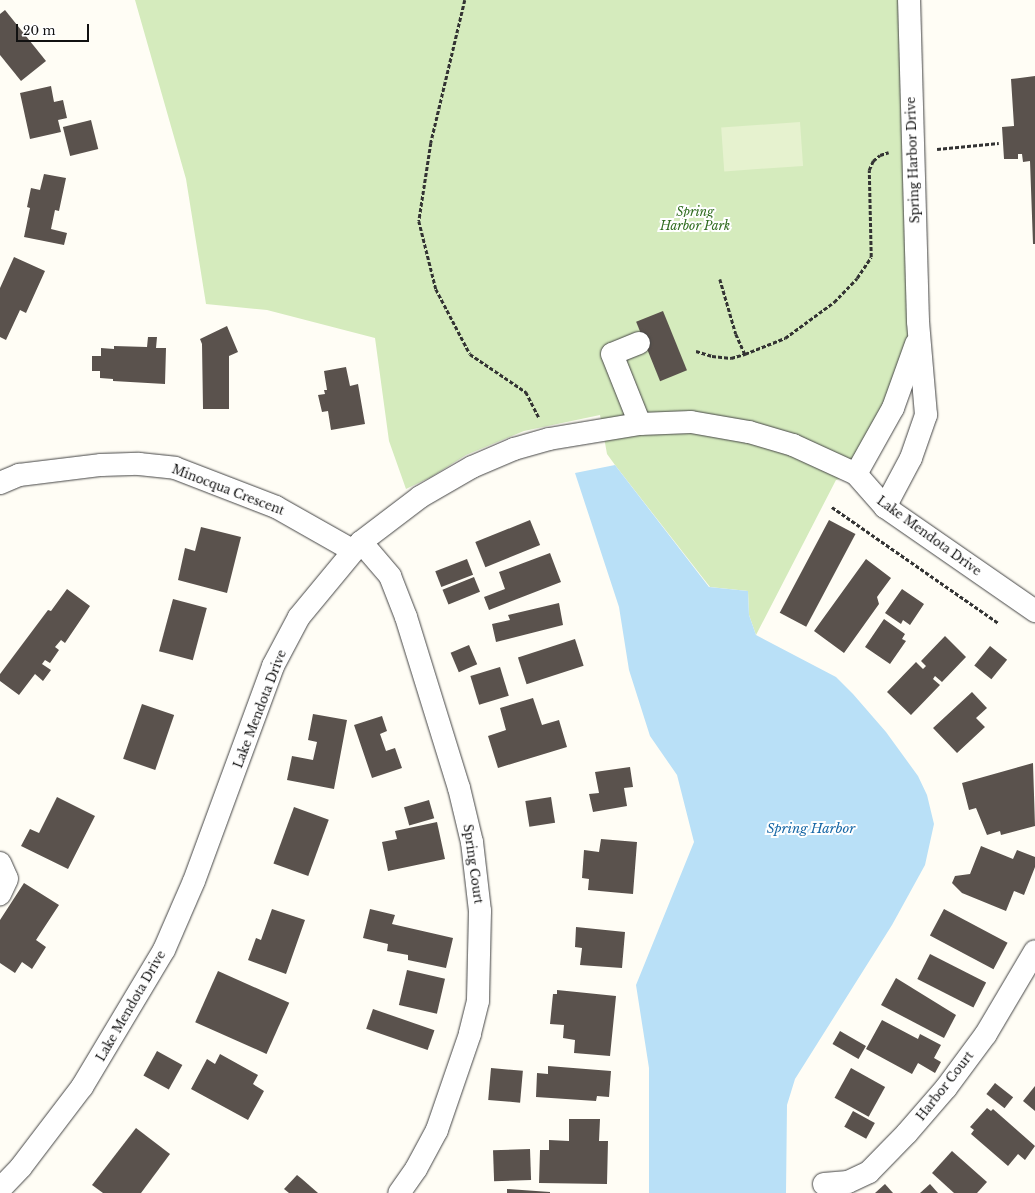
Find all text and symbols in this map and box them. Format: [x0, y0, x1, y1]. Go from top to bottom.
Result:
scale bar [18, 16, 91, 42]
text: 20 m [23, 23, 55, 38]
street label: Spring Harbor Drive [904, 96, 922, 224]
park label: Spring Harbor Park [660, 205, 730, 233]
street label: Minocqua Crescent [170, 462, 286, 518]
street label: Lake Mendota Drive [874, 493, 984, 579]
street label: Lake Mendota Drive [231, 648, 289, 770]
water label: Spring Harbor [767, 821, 855, 837]
street label: Spring Court [460, 823, 486, 905]
street label: Lake Mendota Drive [93, 948, 169, 1064]
street label: Harbor Court [913, 1048, 977, 1124]

